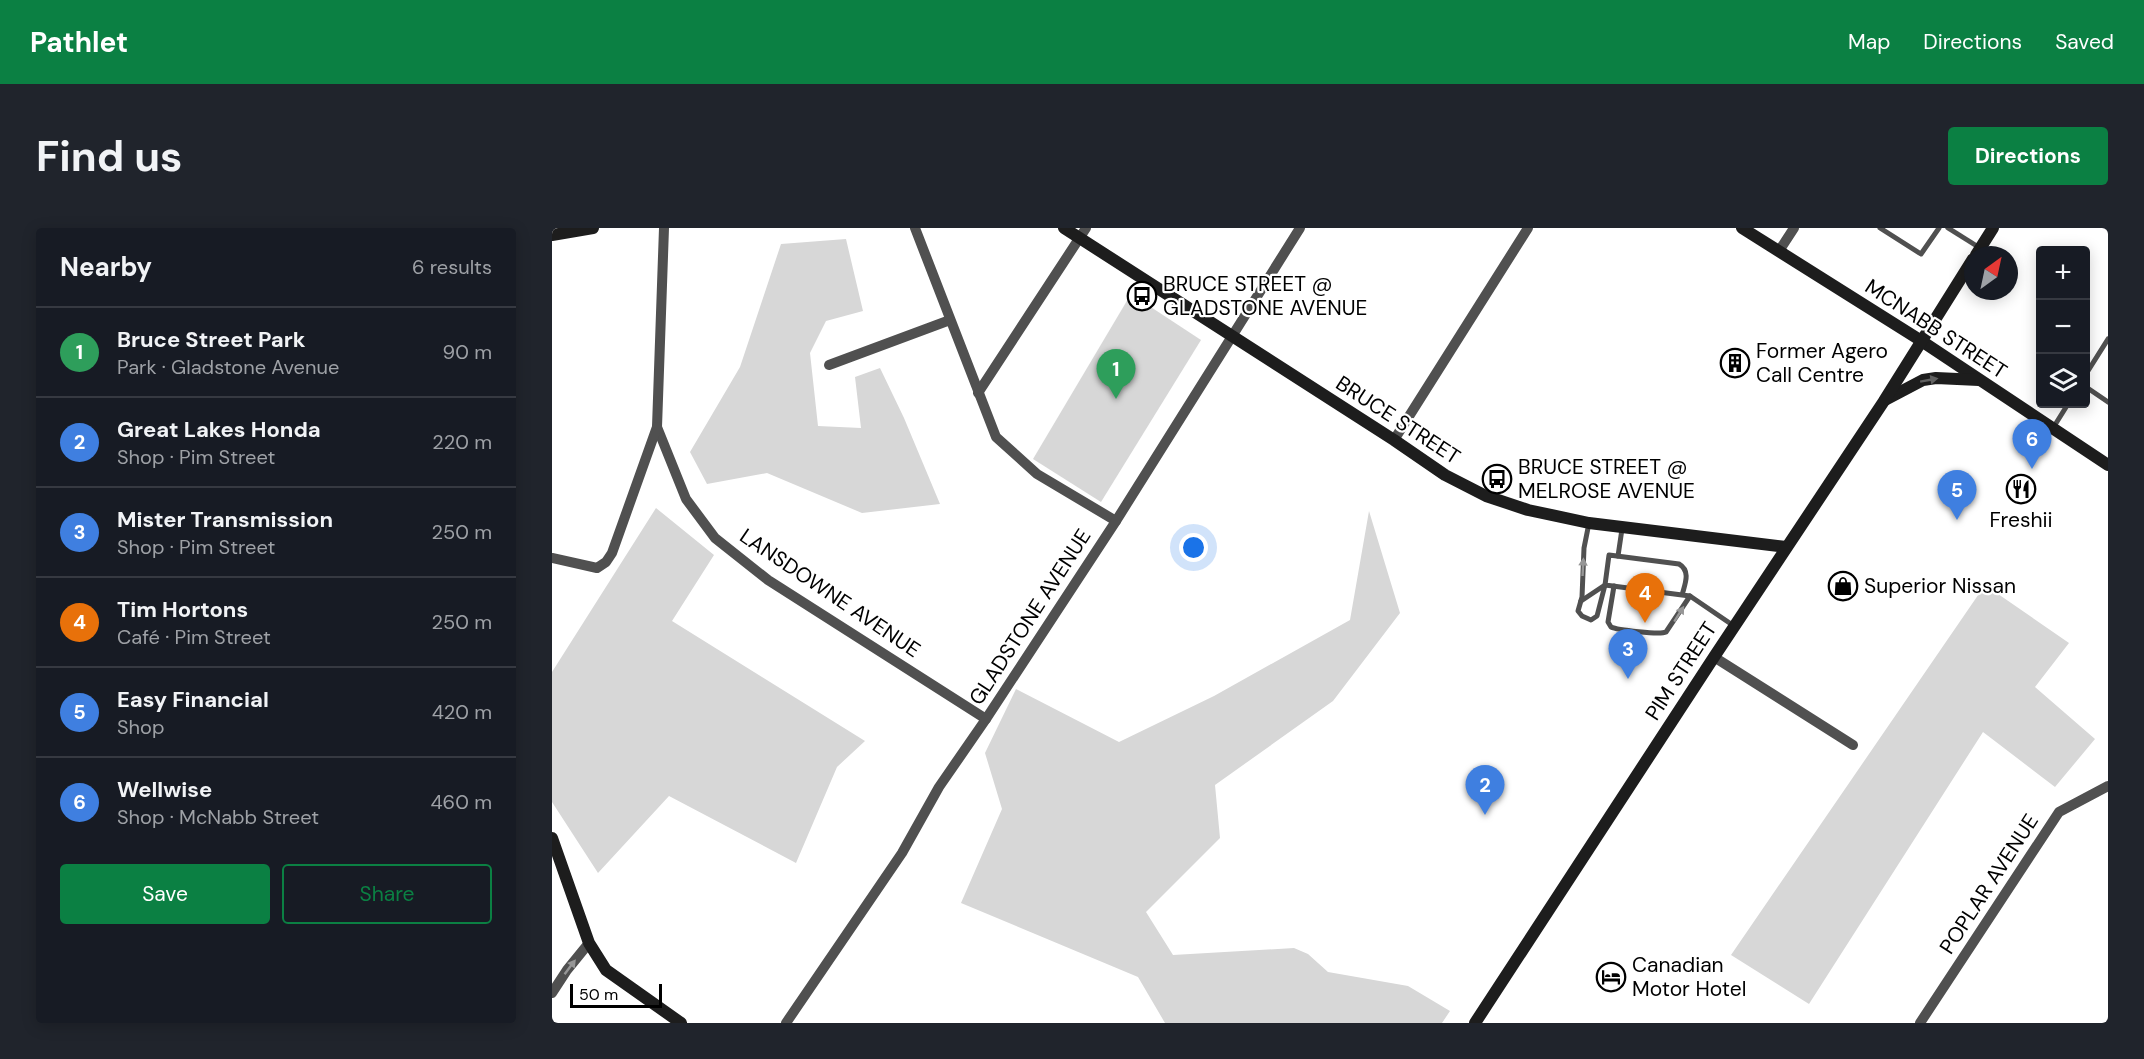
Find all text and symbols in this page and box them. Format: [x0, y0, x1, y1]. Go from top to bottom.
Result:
text: Pathlet [30, 24, 128, 61]
text: Map [1848, 28, 1890, 56]
text: Directions [1923, 28, 2022, 56]
text: Saved [2055, 28, 2114, 56]
button: Directions [1948, 127, 2108, 185]
text: Find us [36, 129, 182, 184]
north arrow [1964, 246, 2018, 300]
map controls [2036, 246, 2090, 408]
button: + [2036, 246, 2090, 300]
text: Nearby [60, 250, 152, 284]
text: 6 results [412, 254, 492, 280]
place label: BRUCE STREET @ GLADSTONE AVENUE [1163, 270, 1367, 322]
street label: MCNABB STREET [1860, 273, 2012, 385]
bus stop icon: BRUCE STREET @ GLADSTONE AVENUE [1126, 280, 1158, 312]
button: − [2036, 300, 2090, 354]
text: Bruce Street Park [117, 325, 305, 354]
place label: Former Agero Call Centre [1756, 337, 1888, 389]
text: 1 [76, 339, 83, 365]
text: 90 m [443, 339, 492, 365]
building icon: Former Agero Call Centre [1719, 347, 1751, 379]
pin: 1 [1096, 350, 1136, 399]
text: Park · Gladstone Avenue [117, 354, 339, 380]
button: layers [2036, 354, 2090, 408]
street label: BRUCE STREET [1330, 369, 1466, 471]
one-way arrow [1920, 375, 1939, 384]
text: Great Lakes Honda [117, 415, 321, 444]
pin: 6 [2012, 420, 2052, 469]
text: 2 [74, 429, 85, 455]
text: 220 m [432, 429, 492, 455]
text: Shop · Pim Street [117, 444, 275, 470]
place label: BRUCE STREET @ MELROSE AVENUE [1518, 453, 1695, 505]
bus stop icon: BRUCE STREET @ MELROSE AVENUE [1481, 463, 1513, 495]
pin: 5 [1938, 470, 1976, 520]
restaurant icon: Freshii [2005, 473, 2037, 505]
text: Mister Transmission [117, 505, 333, 534]
place label: Freshii [1989, 506, 2053, 534]
text: 3 [73, 519, 86, 545]
text: 250 m [431, 519, 492, 545]
street label: LANSDOWNE AVENUE [734, 522, 926, 664]
street label: GLADSTONE AVENUE [963, 524, 1097, 710]
your location [1179, 533, 1208, 562]
text: Shop · Pim Street [117, 534, 275, 560]
one-way arrow [1578, 557, 1587, 576]
shop icon: Superior Nissan [1827, 570, 1859, 602]
place label: Superior Nissan [1864, 572, 2016, 600]
pin: 4 [1626, 574, 1664, 623]
text: Tim Hortons [117, 595, 248, 624]
one-way arrow [1673, 606, 1684, 622]
text: 4 [73, 609, 86, 635]
text: 250 m [431, 609, 492, 635]
street label: PIM STREET [1639, 616, 1723, 726]
text: Café · Pim Street [117, 624, 271, 650]
pin: 3 [1608, 630, 1648, 679]
text: Easy Financial [117, 685, 269, 714]
text: 5 [73, 699, 86, 725]
text: 420 m [432, 699, 492, 725]
text: Shop [117, 714, 164, 740]
pin: 2 [1466, 766, 1504, 815]
text: Wellwise [117, 775, 212, 804]
text: 6 [73, 789, 86, 815]
text: 460 m [430, 789, 492, 815]
text: Shop · McNabb Street [117, 804, 319, 830]
street label: POPLAR AVENUE [1933, 809, 2045, 959]
button: Save [60, 864, 270, 924]
button: Share [282, 864, 492, 924]
place label: Canadian Motor Hotel [1632, 951, 1746, 1003]
one-way arrow [563, 960, 575, 975]
hotel icon: Canadian Motor Hotel [1595, 961, 1627, 993]
scale bar [570, 981, 662, 1008]
text: 50 m [579, 984, 618, 1005]

